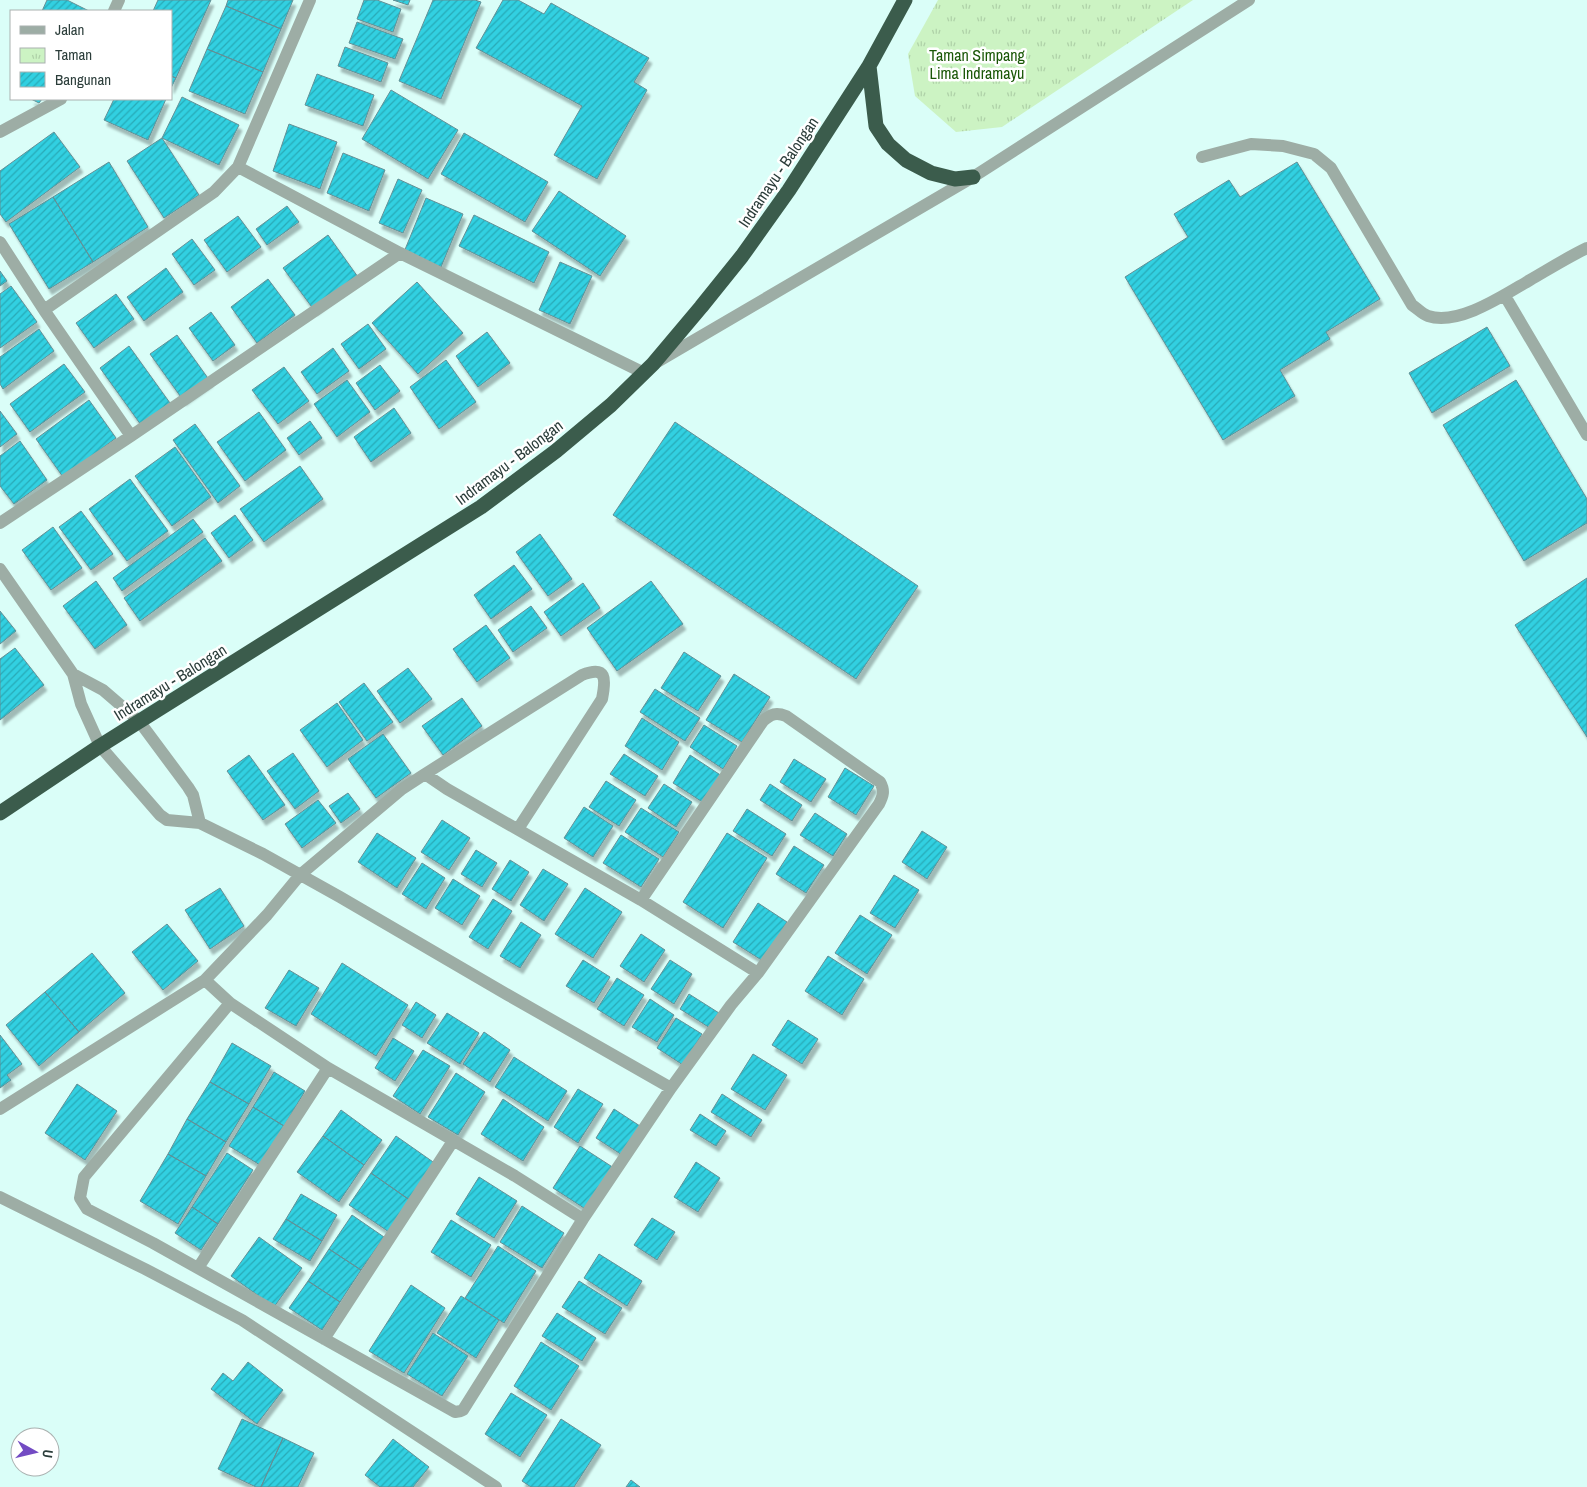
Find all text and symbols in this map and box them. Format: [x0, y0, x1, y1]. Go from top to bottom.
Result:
legend [10, 10, 172, 100]
text: Jalan [55, 19, 84, 40]
text: Taman [55, 44, 92, 65]
park label: Taman Simpang Lima Indramayu [929, 44, 1026, 84]
text: Bangunan [55, 69, 111, 90]
street label: Indramayu - Balongan [733, 112, 823, 232]
street label: Indramayu - Balongan [451, 414, 567, 510]
street label: Indramayu - Balongan [109, 638, 231, 726]
north arrow [10, 1427, 60, 1477]
text: U [38, 1448, 57, 1459]

